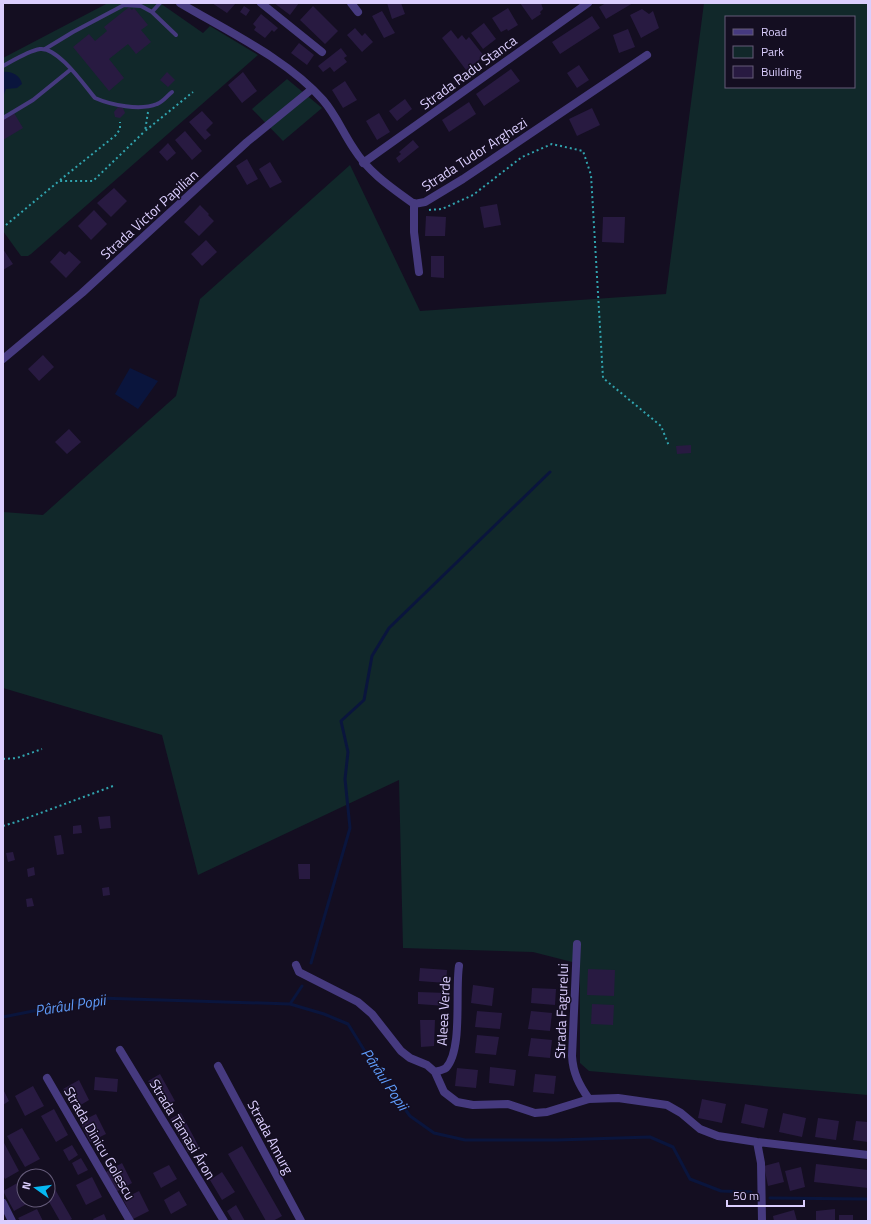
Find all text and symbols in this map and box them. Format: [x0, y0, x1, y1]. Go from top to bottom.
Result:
legend [725, 16, 855, 88]
text: Road [761, 22, 787, 41]
street label: Strada Radu Stanca [415, 30, 521, 114]
text: Park [761, 42, 784, 61]
text: Building [761, 62, 802, 81]
street label: Strada Tudor Arghezi [417, 112, 531, 196]
street label: Strada Victor Papilian [95, 164, 203, 264]
street label: Strada Fagurelui [549, 963, 573, 1059]
street label: Aleea Verde [431, 976, 455, 1046]
water label: Pârâul Popii [33, 988, 109, 1022]
water label: Pârâul Popii [356, 1043, 415, 1116]
street label: Strada Támasi Áron [145, 1075, 221, 1183]
street label: Strada Dinicu Golescu [59, 1083, 141, 1203]
street label: Strada Amurg [243, 1096, 299, 1178]
north arrow [16, 1168, 56, 1208]
text: N [18, 1180, 35, 1191]
scale bar [727, 1182, 804, 1208]
text: 50 m [733, 1186, 759, 1205]

